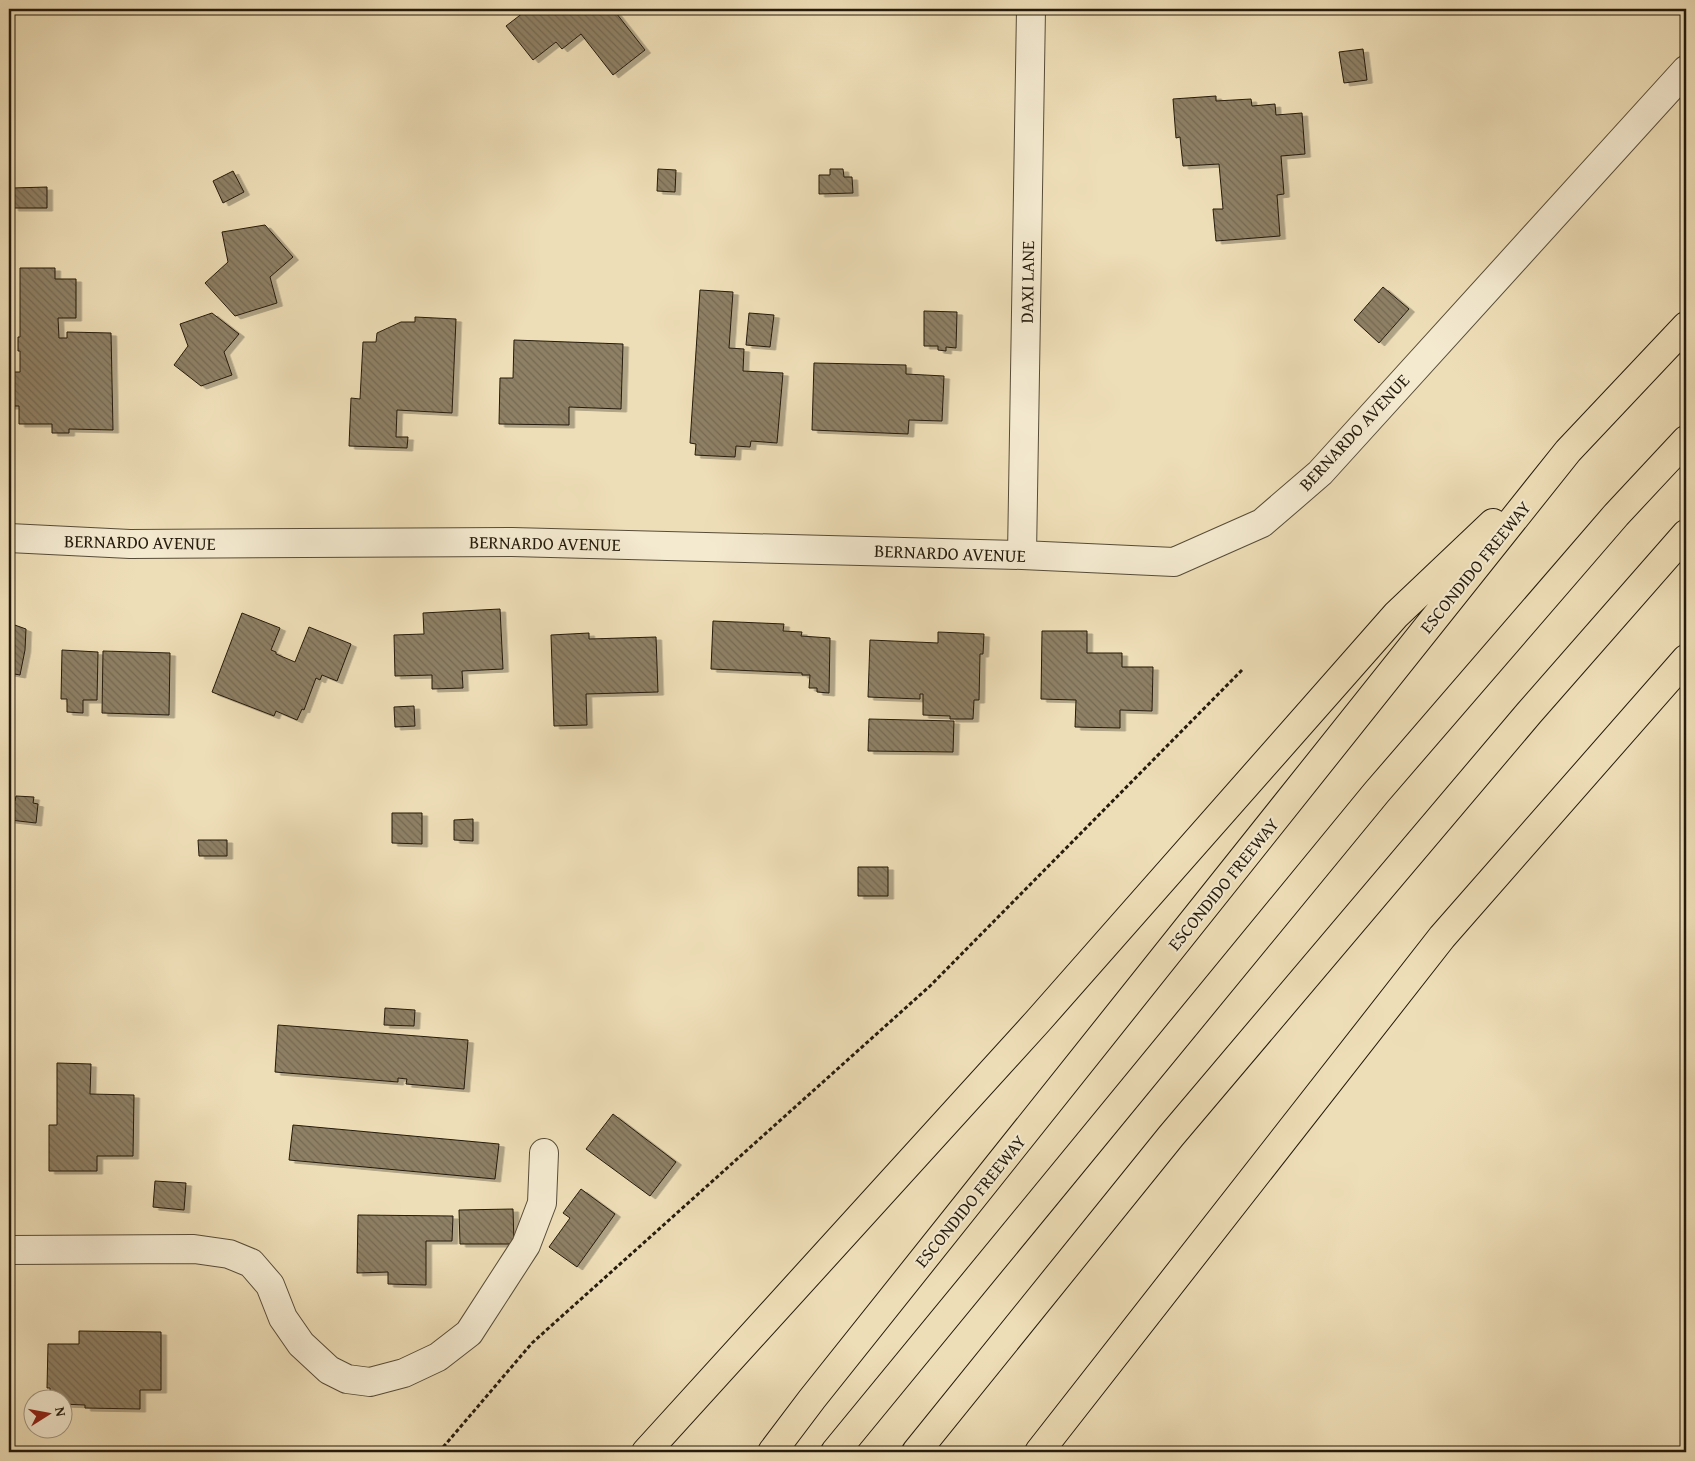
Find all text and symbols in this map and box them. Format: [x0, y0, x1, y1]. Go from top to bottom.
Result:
street label: DAXI LANE [1013, 240, 1041, 324]
street label: BERNARDO AVENUE [1292, 367, 1416, 497]
street label: ESCONDIDO FREEWAY [1413, 495, 1537, 639]
street label: BERNARDO AVENUE [64, 527, 216, 557]
street label: BERNARDO AVENUE [469, 528, 621, 558]
street label: BERNARDO AVENUE [874, 537, 1026, 569]
street label: ESCONDIDO FREEWAY [1161, 812, 1285, 956]
street label: ESCONDIDO FREEWAY [908, 1129, 1032, 1273]
north arrow [22, 1388, 72, 1438]
text: N [50, 1405, 72, 1419]

